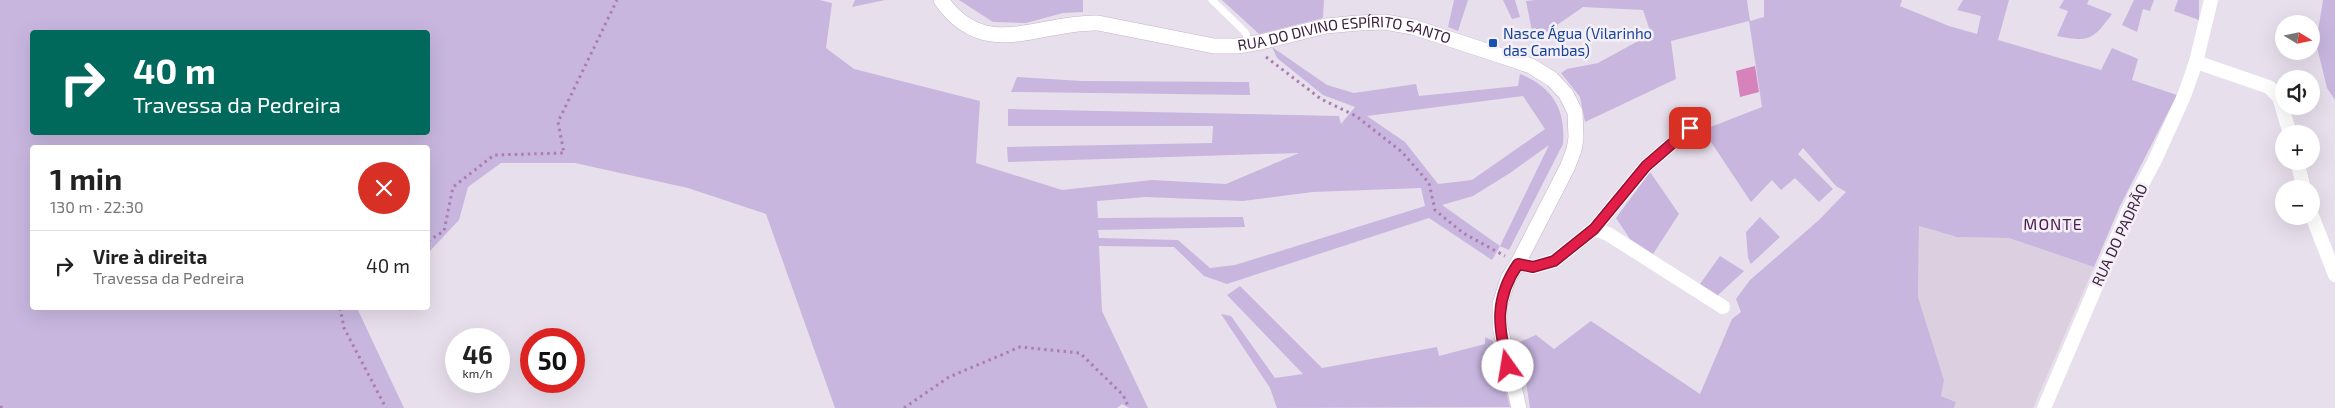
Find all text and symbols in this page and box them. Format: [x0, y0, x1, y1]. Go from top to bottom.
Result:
street label: RUA DO DIVINO ESPÍRITO SANTO [1236, 12, 1454, 54]
north arrow [2275, 15, 2320, 60]
map controls [2275, 15, 2320, 225]
place label: Nasce Água (Vilarinho das Cambas) [1503, 24, 1652, 59]
marker: Nasce Água (Vilarinho das Cambas) [1487, 37, 1499, 49]
text: 40 m [133, 49, 216, 91]
icon: right [50, 50, 115, 115]
button: sound [2275, 70, 2320, 115]
text: Travessa da Pedreira [133, 91, 341, 117]
pin [1669, 107, 1711, 149]
icon: arrive [1676, 114, 1704, 142]
button: + [2275, 125, 2320, 170]
text: 1 min [50, 160, 122, 196]
button: close [358, 162, 410, 214]
street label: RUA DO PADRÃO [2087, 180, 2151, 289]
button: − [2275, 180, 2320, 225]
text: 130 m · 22:30 [50, 197, 144, 216]
district label: MONTE [2023, 214, 2083, 233]
text: Vire à direita [93, 245, 207, 268]
icon: right [50, 252, 78, 280]
text: 40 m [366, 254, 410, 277]
text: Travessa da Pedreira [93, 268, 244, 287]
speed limit sign: 50 [520, 328, 585, 393]
text: 46 [462, 339, 493, 369]
position arrow [1481, 339, 1533, 391]
text: km/h [463, 366, 492, 380]

